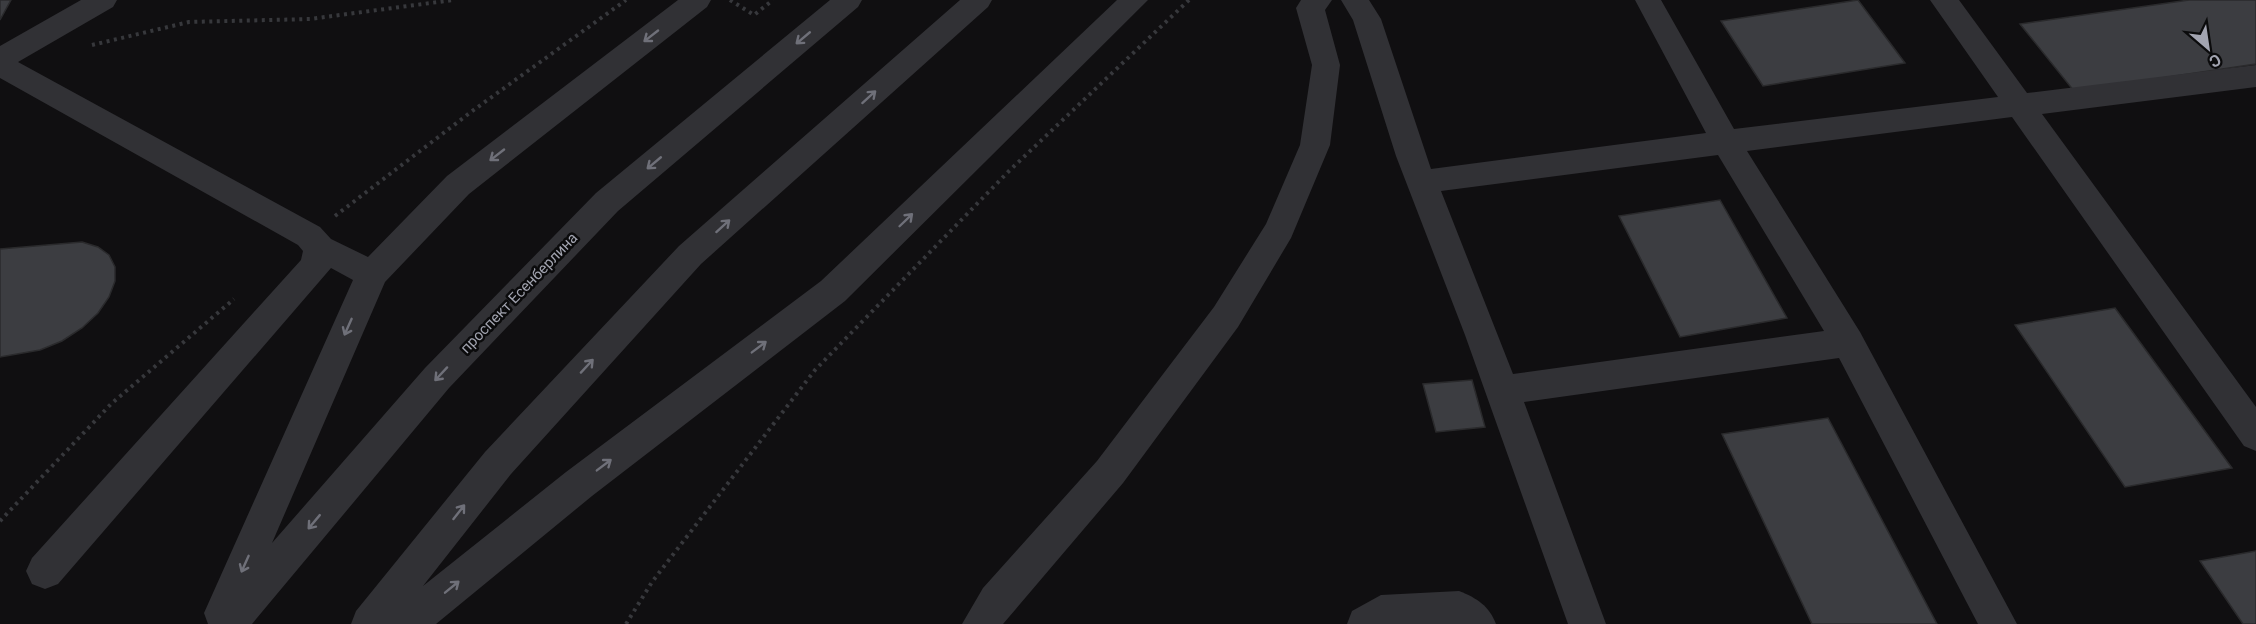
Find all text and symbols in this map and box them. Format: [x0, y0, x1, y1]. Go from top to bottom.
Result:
north arrow [2178, 18, 2238, 78]
one-way arrow [643, 29, 659, 42]
one-way arrow [795, 31, 811, 44]
text: С [2206, 50, 2224, 72]
one-way arrow [861, 90, 876, 104]
one-way arrow [489, 149, 505, 162]
one-way arrow [647, 156, 662, 170]
one-way arrow [899, 212, 914, 227]
one-way arrow [715, 219, 730, 233]
street label: проспект Есенберлина [457, 229, 581, 357]
one-way arrow [342, 318, 354, 336]
one-way arrow [751, 340, 767, 353]
one-way arrow [580, 359, 594, 374]
one-way arrow [434, 366, 448, 381]
one-way arrow [596, 459, 612, 472]
one-way arrow [452, 505, 465, 521]
one-way arrow [307, 514, 321, 529]
one-way arrow [239, 554, 250, 572]
one-way arrow [444, 581, 460, 594]

